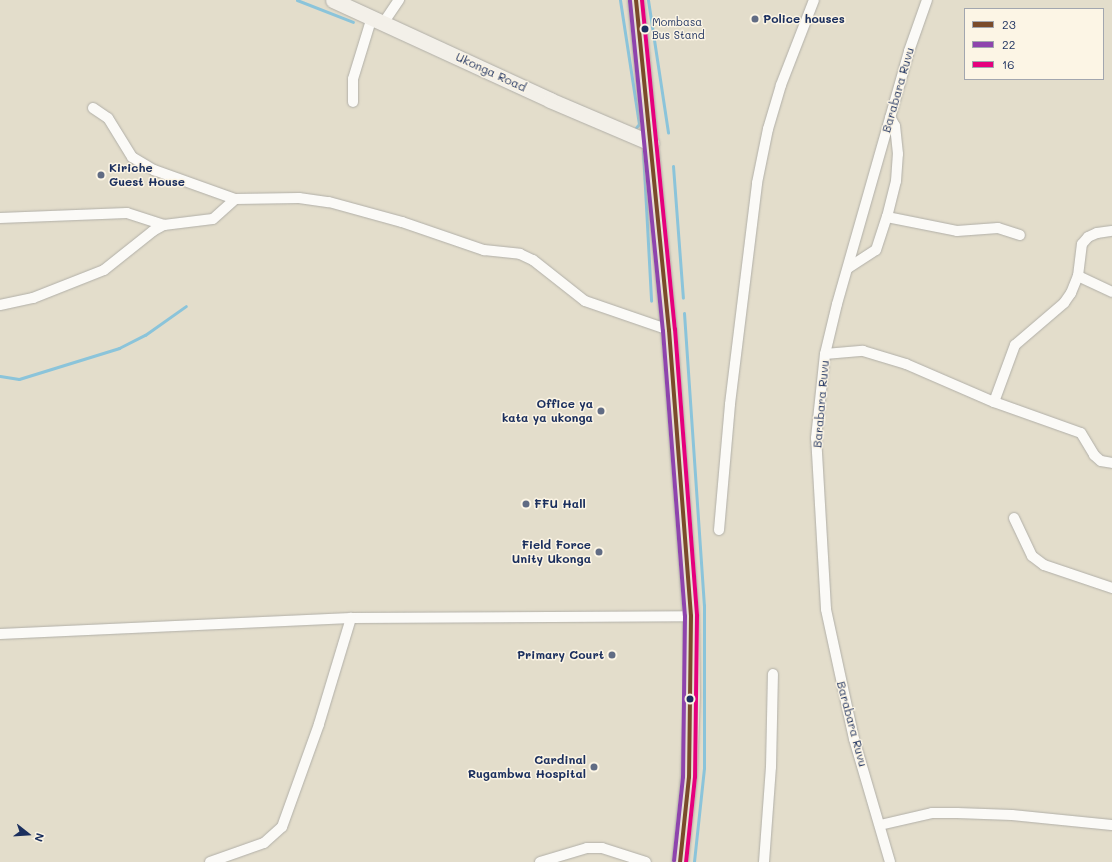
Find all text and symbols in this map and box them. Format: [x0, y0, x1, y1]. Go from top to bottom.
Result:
legend [964, 8, 1104, 80]
place label: Police houses [763, 12, 845, 26]
marker: Police houses [750, 14, 760, 24]
place label: Mombasa Bus Stand [652, 16, 705, 42]
text: 23 [1002, 16, 1016, 32]
marker: Mombasa Bus Stand [640, 24, 650, 34]
text: 22 [1002, 36, 1015, 52]
street label: Barabara Ruvu [879, 46, 917, 134]
street label: Ukonga Road [453, 49, 529, 95]
text: 16 [1002, 56, 1015, 72]
place label: Kiriche Guest House [109, 161, 185, 189]
marker: Kiriche Guest House [96, 170, 106, 180]
street label: Barabara Ruvu [810, 360, 832, 448]
place label: Office ya kata ya ukonga [502, 397, 593, 425]
marker: Office ya kata ya ukonga [596, 406, 606, 416]
place label: FFU Hall [534, 497, 586, 511]
marker: FFU Hall [521, 499, 531, 509]
place label: Field Force Unity Ukonga [512, 538, 591, 566]
marker: Field Force Unity Ukonga [594, 547, 604, 557]
place label: Primary Court [517, 648, 604, 662]
marker: Primary Court [607, 650, 617, 660]
street label: Barabara Ruvu [834, 680, 870, 768]
unlabelled marker [685, 694, 695, 704]
place label: Cardinal Rugambwa Hospital [468, 753, 586, 781]
marker: Cardinal Rugambwa Hospital [589, 762, 599, 772]
north arrow [8, 814, 48, 854]
text: N [32, 831, 48, 844]

